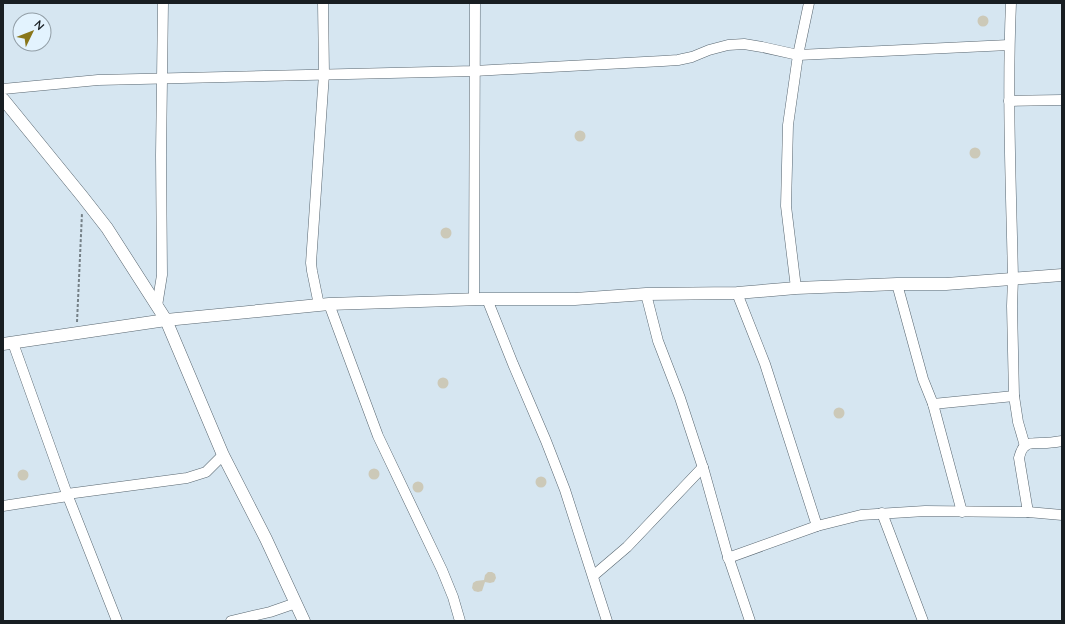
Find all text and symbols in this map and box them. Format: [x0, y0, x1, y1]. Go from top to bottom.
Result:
north arrow [12, 12, 52, 52]
text: N [32, 17, 47, 32]

